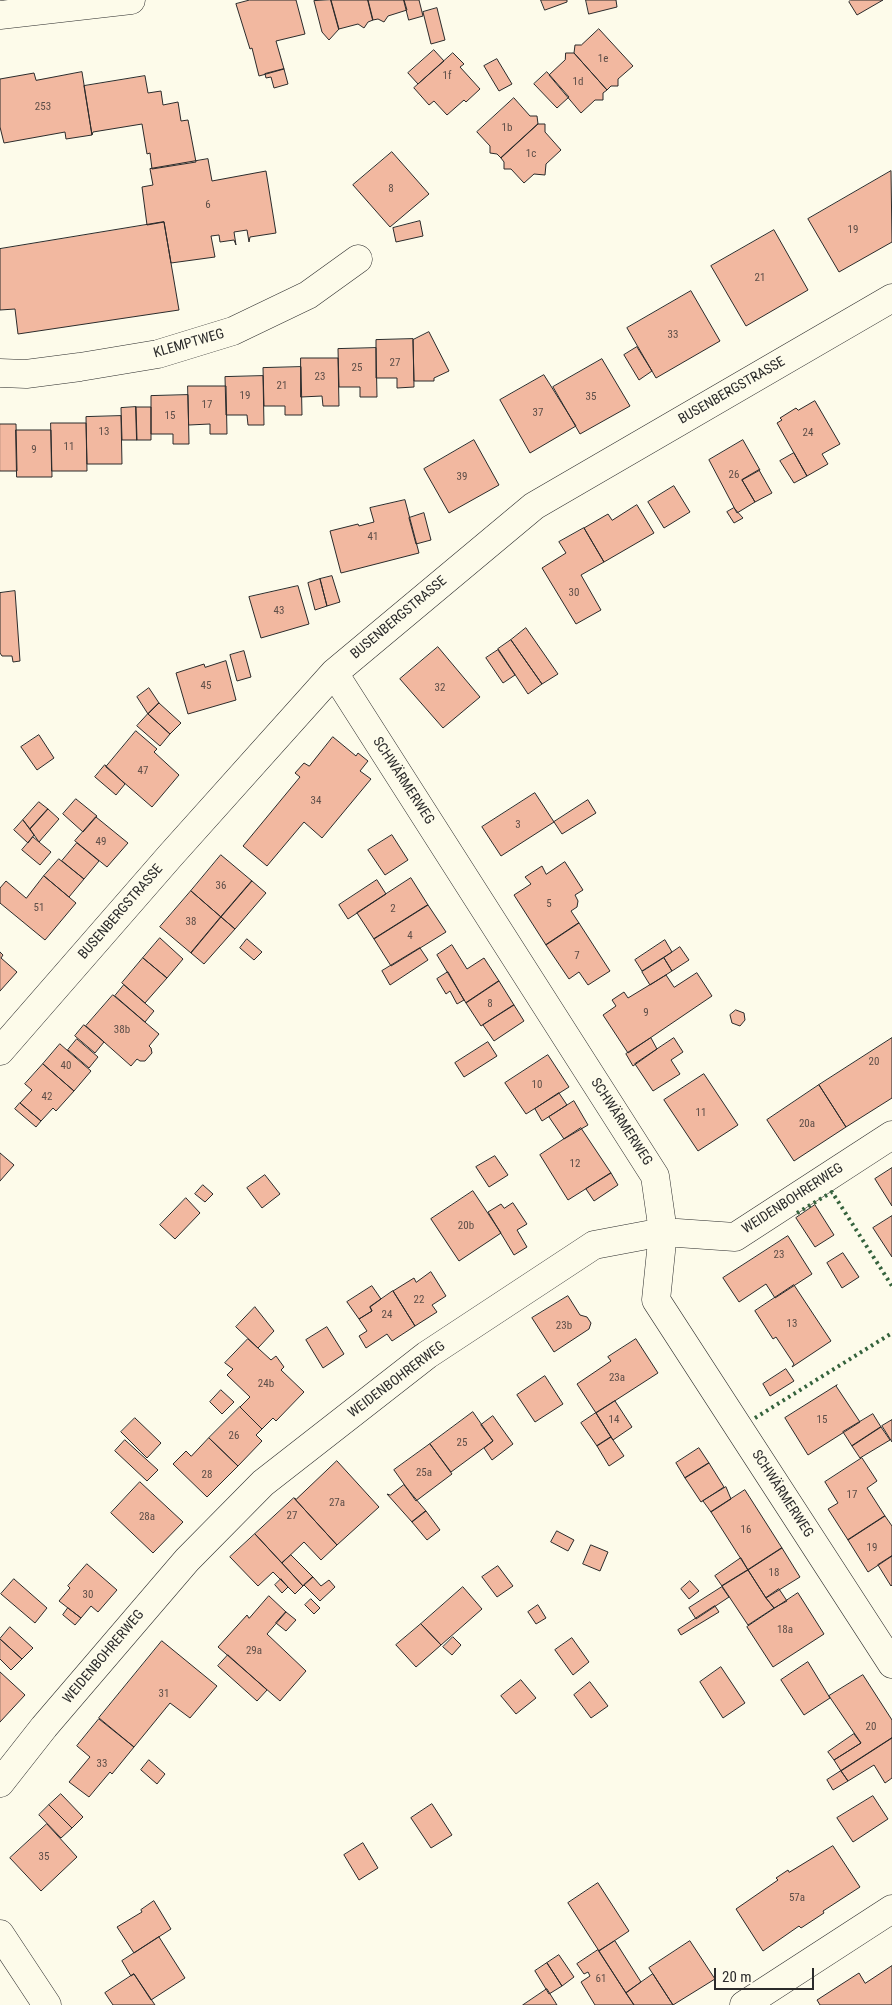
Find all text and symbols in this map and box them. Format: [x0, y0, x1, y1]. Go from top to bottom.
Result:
house number: 1e [598, 52, 608, 66]
house number: 1f [443, 69, 451, 83]
house number: 1d [573, 75, 583, 89]
house number: 253 [35, 100, 51, 114]
house number: 1b [502, 121, 512, 135]
house number: 1c [526, 147, 536, 161]
house number: 8 [388, 182, 394, 196]
house number: 6 [205, 198, 211, 212]
house number: 19 [848, 223, 858, 237]
house number: 21 [755, 271, 765, 285]
street label: KLEMPTWEG [152, 326, 226, 362]
house number: 33 [668, 328, 678, 342]
street label: BUSENBERGSTRASSE [676, 354, 788, 428]
house number: 27 [390, 356, 400, 370]
house number: 25 [352, 361, 362, 375]
house number: 23 [315, 370, 325, 384]
house number: 21 [277, 379, 287, 393]
house number: 19 [240, 389, 250, 403]
house number: 35 [586, 390, 596, 404]
house number: 17 [202, 398, 212, 412]
house number: 37 [533, 406, 543, 420]
house number: 15 [165, 409, 175, 423]
house number: 13 [99, 425, 109, 439]
house number: 24 [803, 426, 813, 440]
house number: 11 [64, 440, 74, 454]
house number: 9 [31, 443, 37, 457]
house number: 26 [729, 468, 739, 482]
house number: 39 [457, 470, 467, 484]
house number: 41 [368, 530, 378, 544]
street label: BUSENBERGSTRASSE [348, 573, 450, 663]
house number: 30 [569, 586, 579, 600]
house number: 43 [274, 604, 284, 618]
house number: 45 [201, 679, 211, 693]
house number: 32 [435, 681, 445, 695]
street label: SCHWÄRMERWEG [369, 734, 437, 828]
house number: 47 [138, 764, 148, 778]
house number: 34 [311, 794, 321, 808]
house number: 3 [515, 818, 521, 832]
house number: 49 [96, 835, 106, 849]
street label: BUSENBERGSTRASSE [75, 861, 167, 963]
house number: 36 [216, 879, 226, 893]
house number: 5 [546, 897, 552, 911]
house number: 51 [34, 901, 44, 915]
house number: 2 [390, 902, 396, 916]
house number: 38 [186, 915, 196, 929]
house number: 4 [407, 929, 413, 943]
house number: 7 [574, 949, 580, 963]
house number: 8 [487, 997, 493, 1011]
house number: 9 [643, 1006, 649, 1020]
house number: 38b [114, 1023, 130, 1037]
house number: 20 [869, 1055, 879, 1069]
house number: 40 [61, 1059, 71, 1073]
street label: SCHWÄRMERWEG [587, 1075, 655, 1169]
house number: 10 [532, 1078, 542, 1092]
house number: 42 [42, 1090, 52, 1104]
house number: 11 [696, 1106, 706, 1120]
house number: 20a [799, 1117, 815, 1131]
house number: 12 [570, 1157, 580, 1171]
street label: WEIDENBOHRERWEG [739, 1160, 847, 1238]
house number: 20b [458, 1219, 474, 1233]
house number: 23 [774, 1248, 784, 1262]
house number: 22 [414, 1293, 424, 1307]
house number: 24 [382, 1308, 392, 1322]
house number: 13 [787, 1317, 797, 1331]
house number: 23b [556, 1319, 572, 1333]
street label: WEIDENBOHRERWEG [345, 1338, 449, 1422]
house number: 23a [609, 1371, 625, 1385]
house number: 24b [258, 1377, 274, 1391]
house number: 14 [609, 1413, 619, 1427]
house number: 15 [817, 1413, 827, 1427]
house number: 26 [229, 1429, 239, 1443]
house number: 25 [457, 1436, 467, 1450]
street label: SCHWÄRMERWEG [748, 1447, 816, 1541]
house number: 25a [416, 1466, 432, 1480]
house number: 28 [202, 1468, 212, 1482]
house number: 17 [847, 1488, 857, 1502]
house number: 27a [329, 1496, 345, 1510]
house number: 27 [287, 1509, 297, 1523]
house number: 28a [139, 1510, 155, 1524]
house number: 16 [741, 1523, 751, 1537]
house number: 19 [867, 1541, 877, 1555]
house number: 18 [769, 1566, 779, 1580]
house number: 30 [83, 1588, 93, 1602]
street label: WEIDENBOHRERWEG [60, 1607, 148, 1707]
house number: 18a [777, 1623, 793, 1637]
house number: 29a [246, 1644, 262, 1658]
house number: 31 [159, 1687, 169, 1701]
house number: 20 [866, 1720, 876, 1734]
house number: 33 [97, 1757, 107, 1771]
house number: 35 [39, 1850, 49, 1864]
house number: 57a [789, 1891, 805, 1905]
scale bar [717, 1958, 817, 1990]
text: 20 m [722, 1968, 752, 1986]
house number: 61 [596, 1972, 606, 1986]

